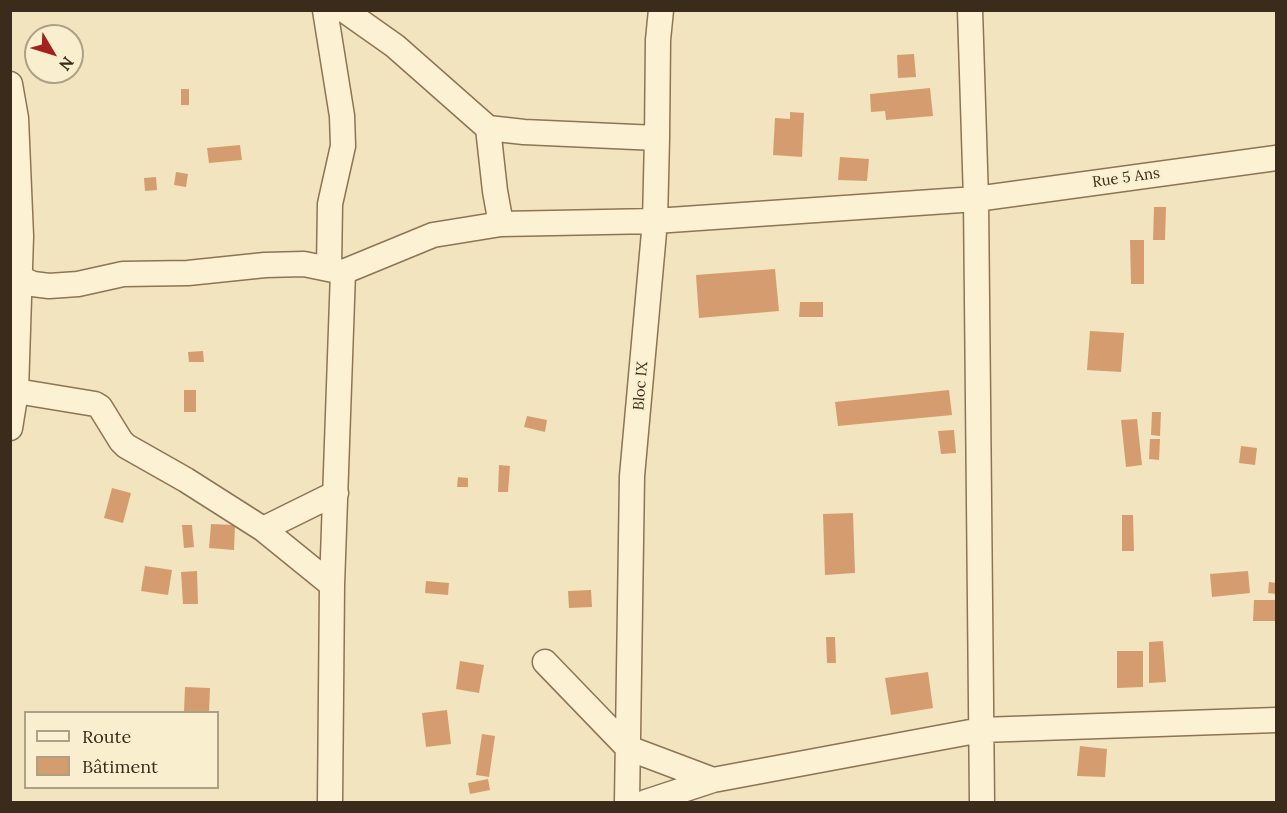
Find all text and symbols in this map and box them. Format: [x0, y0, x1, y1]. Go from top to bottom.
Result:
north arrow [24, 24, 84, 84]
text: N [55, 53, 78, 75]
street label: Rue 5 Ans [1091, 164, 1161, 192]
street label: Bloc IX [630, 361, 652, 411]
legend [24, 711, 219, 789]
text: Route [82, 725, 131, 748]
text: Bâtiment [82, 755, 158, 778]

